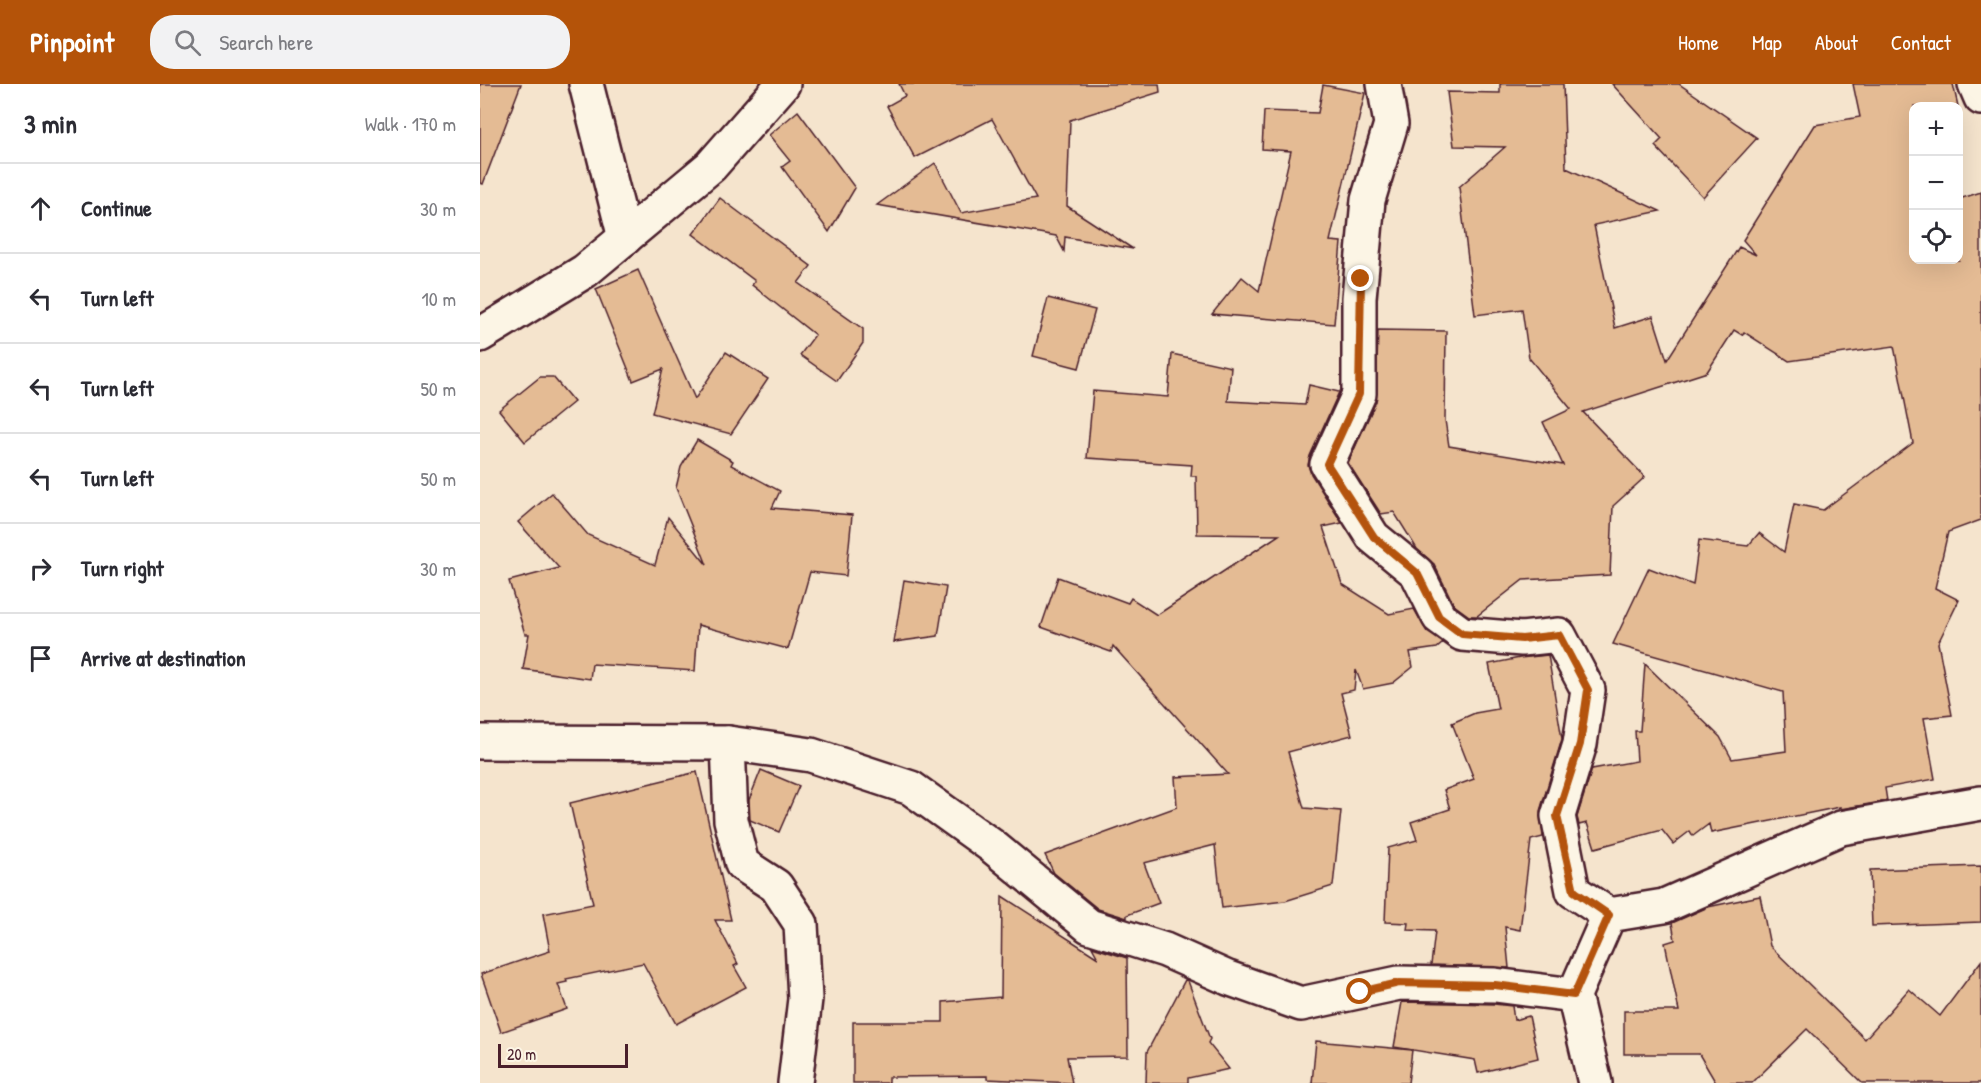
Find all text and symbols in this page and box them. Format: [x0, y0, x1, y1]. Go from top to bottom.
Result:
search box [150, 15, 570, 69]
text: Pinpoint [30, 23, 114, 61]
icon: search [171, 26, 204, 59]
text: Search here [219, 27, 313, 57]
text: Home [1678, 28, 1719, 57]
text: Map [1752, 28, 1782, 57]
text: About [1815, 28, 1858, 57]
text: Contact [1891, 28, 1951, 57]
map controls [1909, 102, 1963, 264]
button: + [1909, 102, 1963, 156]
text: 3 min [24, 106, 77, 141]
text: Walk · 170 m [365, 110, 456, 137]
button: − [1909, 156, 1963, 210]
icon: ahead [24, 192, 57, 225]
text: Continue [81, 193, 152, 223]
text: 30 m [420, 195, 456, 222]
button: locate [1909, 210, 1963, 264]
route end [1347, 265, 1373, 291]
icon: left [24, 282, 57, 315]
text: Turn left [81, 283, 154, 313]
text: 10 m [422, 285, 456, 312]
icon: left [24, 372, 57, 405]
text: Turn left [81, 373, 154, 403]
text: 50 m [420, 375, 456, 402]
icon: left [24, 462, 57, 495]
text: Turn left [81, 463, 154, 493]
text: 50 m [420, 465, 456, 492]
icon: right [24, 552, 57, 585]
text: Turn right [81, 553, 164, 583]
text: 30 m [420, 555, 456, 582]
icon: arrive [24, 642, 57, 675]
text: Arrive at destination [81, 643, 246, 673]
route start [1346, 978, 1372, 1004]
scale bar [498, 1041, 628, 1068]
text: 20 m [507, 1043, 536, 1065]

